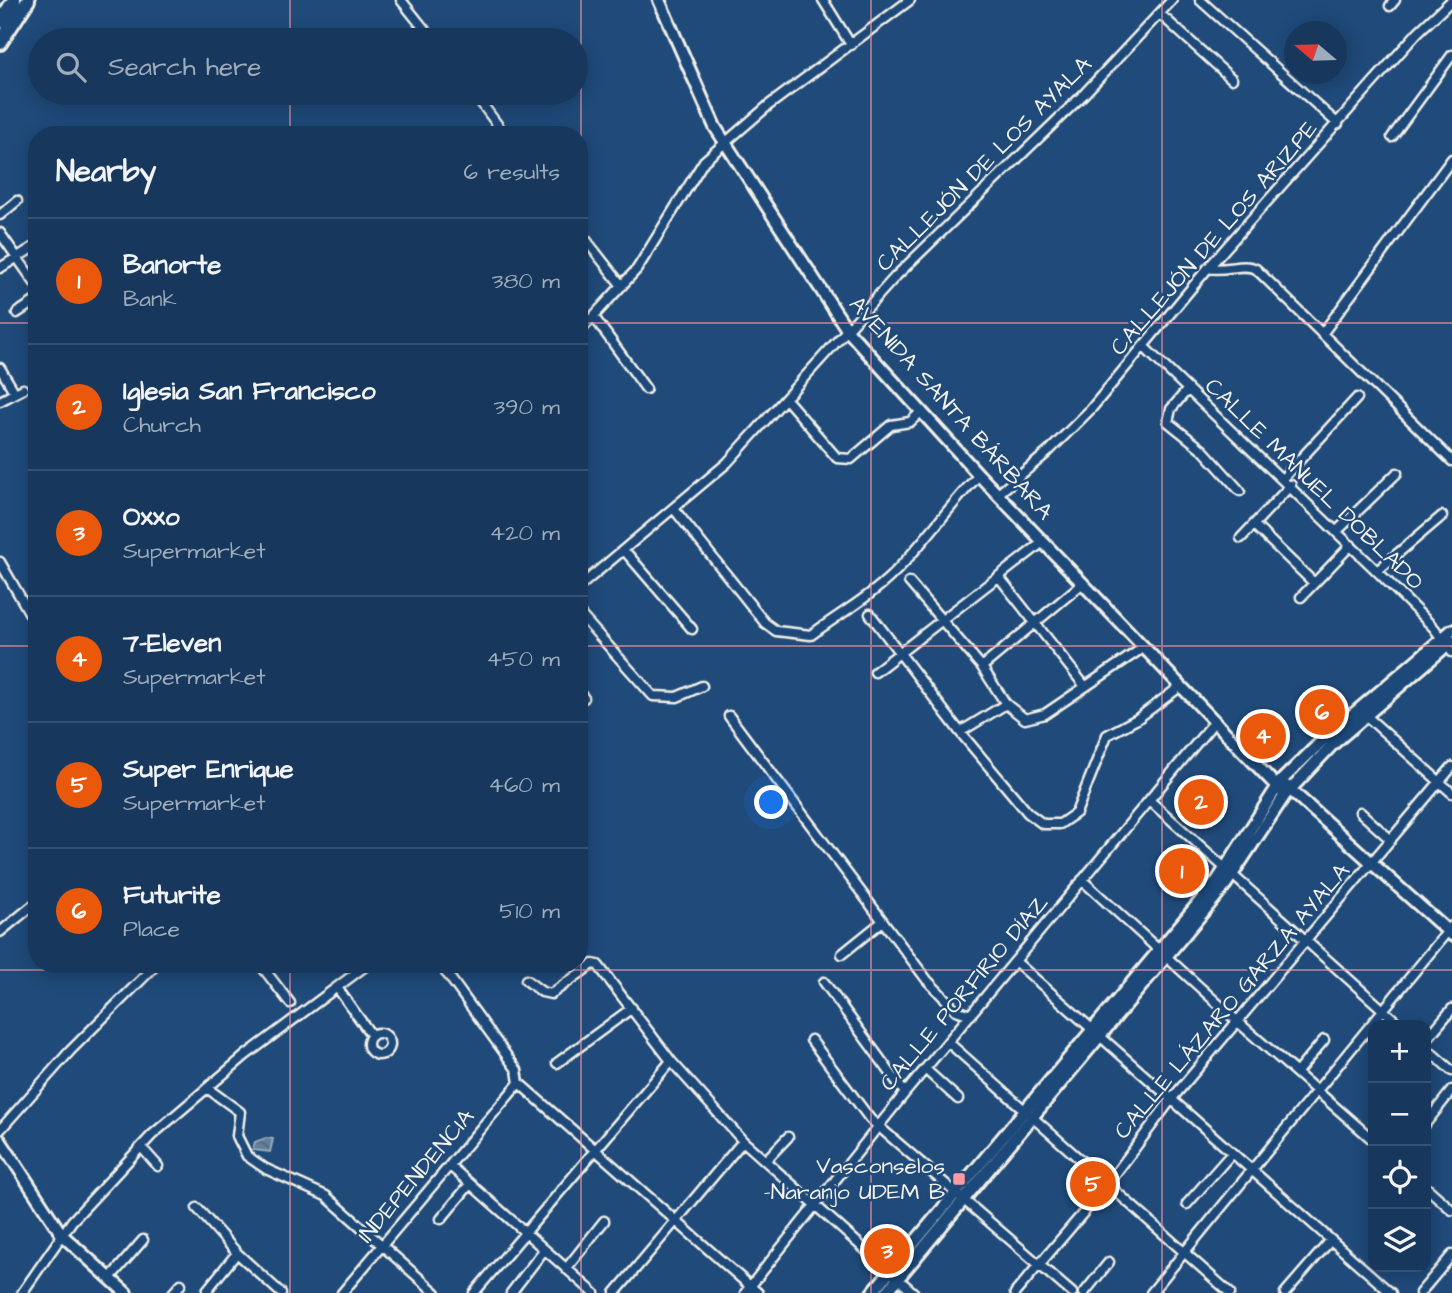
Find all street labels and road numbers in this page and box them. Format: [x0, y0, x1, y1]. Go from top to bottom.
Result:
street label: CALLEJÓN DE LOS AYALA [869, 49, 1099, 279]
street label: CALLEJÓN DE LOS ARIZPE [1103, 113, 1325, 362]
street label: AVENIDA SANTA BÁRBARA [842, 289, 1061, 527]
street label: CALLE MANUEL DOBLADO [1197, 371, 1431, 597]
street label: CALLE LÁZARO GARZA AYALA [1107, 856, 1357, 1146]
street label: CALLE PORFIRIO DÍAZ [872, 888, 1056, 1098]
street label: INDEPENDENCIA [350, 1102, 482, 1250]

